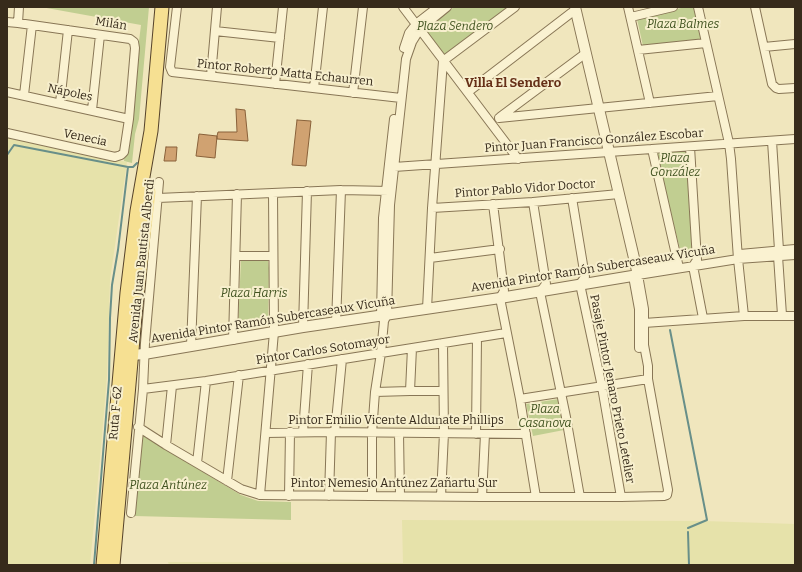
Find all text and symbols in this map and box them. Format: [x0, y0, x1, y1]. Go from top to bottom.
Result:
street label: Milán [94, 14, 128, 34]
park label: Plaza Balmes [647, 18, 719, 32]
park label: Plaza Sendero [417, 20, 493, 34]
street label: Pintor Roberto Matta Echaurren [196, 57, 374, 89]
district label: Villa El Sendero [465, 75, 561, 91]
street label: Nápoles [46, 81, 94, 105]
street label: Venecia [62, 126, 108, 150]
street label: Pintor Juan Francisco González Escobar [484, 126, 704, 156]
park label: Plaza González [650, 152, 700, 180]
street label: Pintor Pablo Vidor Doctor [454, 177, 596, 201]
street label: Avenida Juan Bautista Alberdi [126, 178, 158, 344]
street label: Avenida Pintor Ramón Subercaseaux Vicuña [470, 243, 716, 295]
park label: Plaza Harris [220, 287, 288, 301]
street label: Pasaje Pintor Jenaro Prieto Letelier [587, 293, 637, 485]
street label: Avenida Pintor Ramón Subercaseaux Vicuña [150, 294, 396, 346]
street label: Pintor Carlos Sotomayor [255, 332, 391, 368]
street label: Ruta F-62 [106, 385, 126, 441]
park label: Plaza Casanova [518, 403, 572, 431]
street label: Pintor Emilio Vicente Aldunate Phillips [288, 414, 504, 428]
street label: Pintor Nemesio Antúnez Zañartu Sur [291, 477, 497, 491]
park label: Plaza Antúnez [129, 479, 207, 493]

